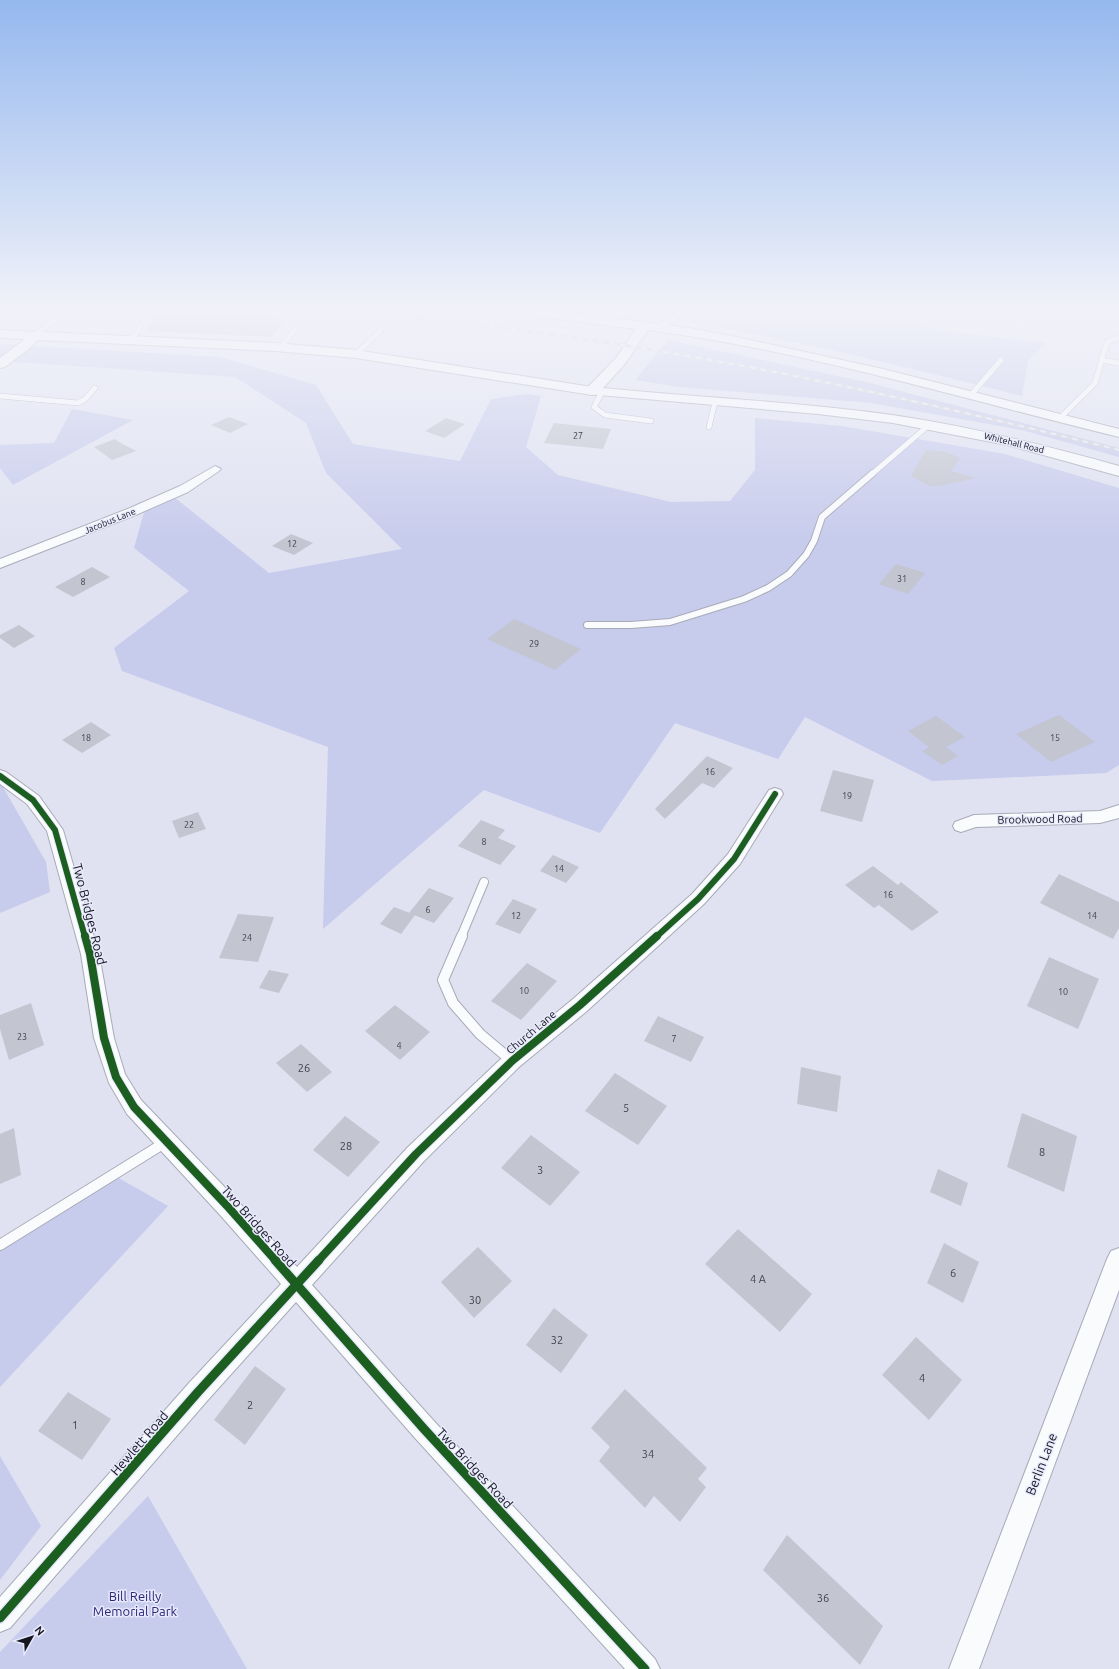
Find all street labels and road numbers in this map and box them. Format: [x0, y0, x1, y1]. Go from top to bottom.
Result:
street label: Whitehall Road [983, 431, 1045, 455]
street label: Jacobus Lane [83, 506, 137, 536]
street label: Brookwood Road [997, 812, 1083, 826]
street label: Two Bridges Road [71, 862, 109, 966]
street label: Church Lane [504, 1008, 558, 1056]
street label: Two Bridges Road [219, 1183, 299, 1269]
street label: Hewlett Road [107, 1408, 171, 1478]
street label: Two Bridges Road [434, 1425, 516, 1511]
street label: Berlin Lane [1023, 1431, 1059, 1497]

